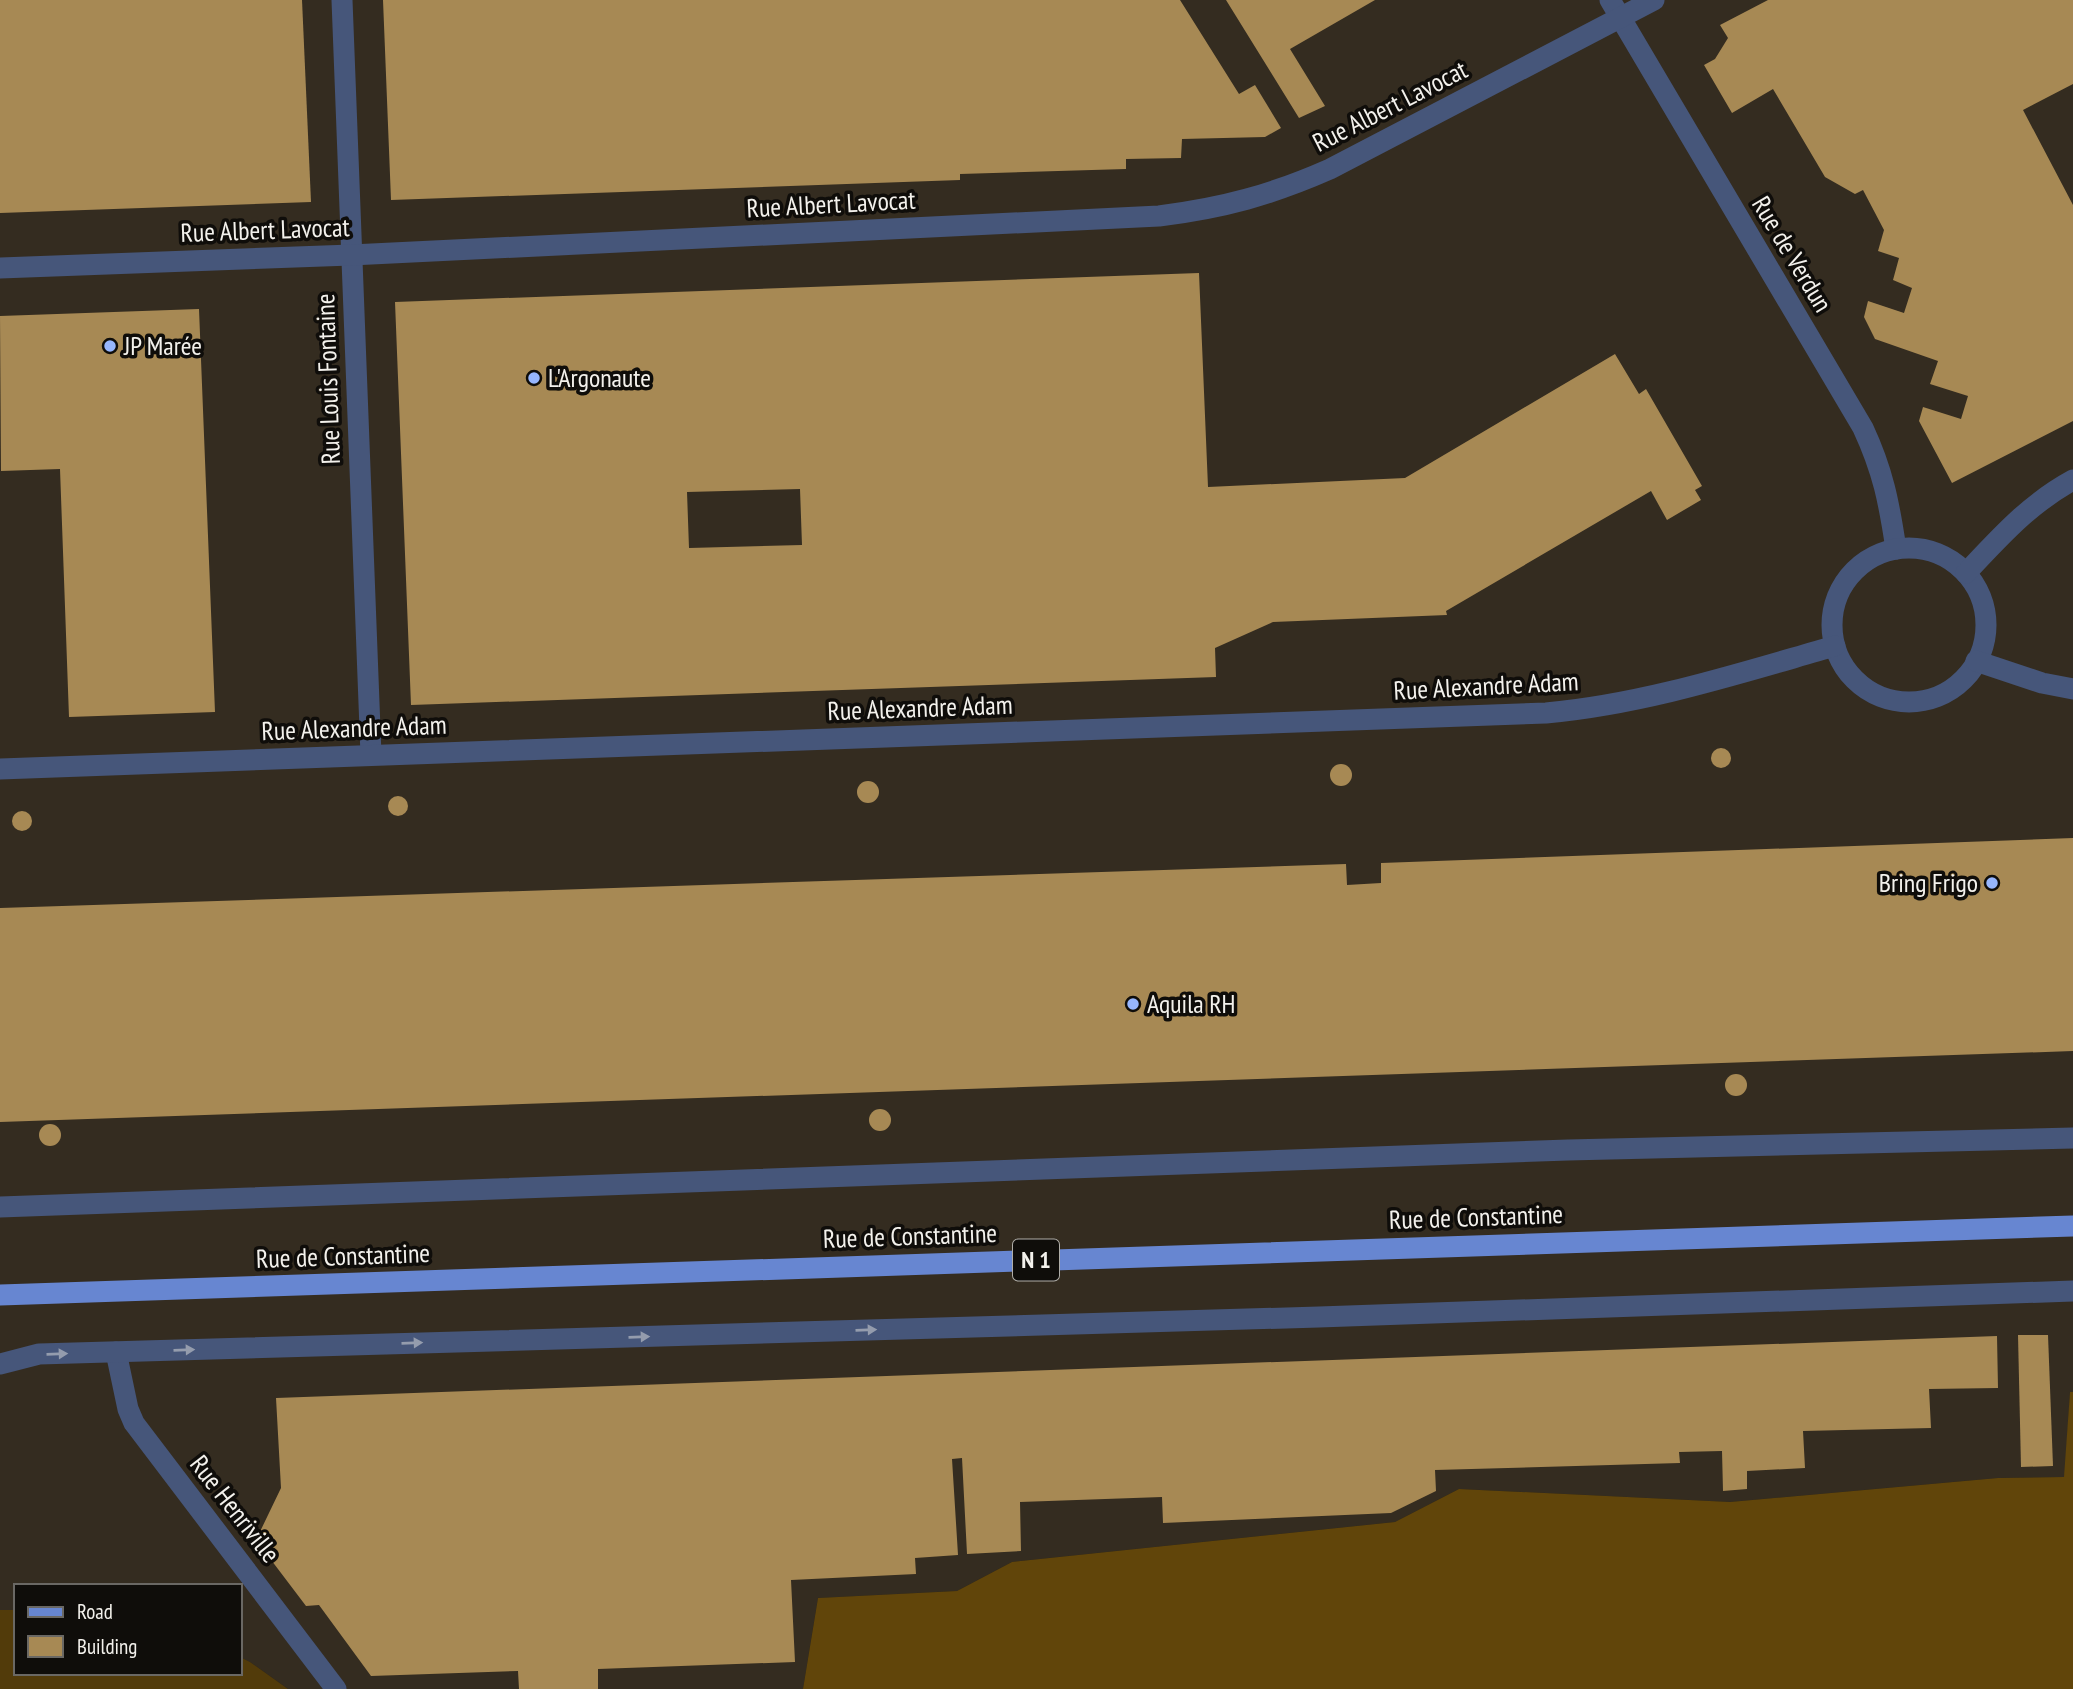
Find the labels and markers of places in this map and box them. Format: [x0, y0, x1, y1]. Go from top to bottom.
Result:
place label: JP Marée [123, 329, 202, 362]
marker: JP Marée [102, 338, 118, 354]
place label: L'Argonaute [548, 361, 651, 394]
marker: L'Argonaute [526, 370, 542, 386]
place label: Bring Frigo [1879, 866, 1978, 899]
marker: Bring Frigo [1984, 875, 2000, 891]
place label: Aquila RH [1147, 987, 1236, 1020]
marker: Aquila RH [1125, 996, 1141, 1012]

